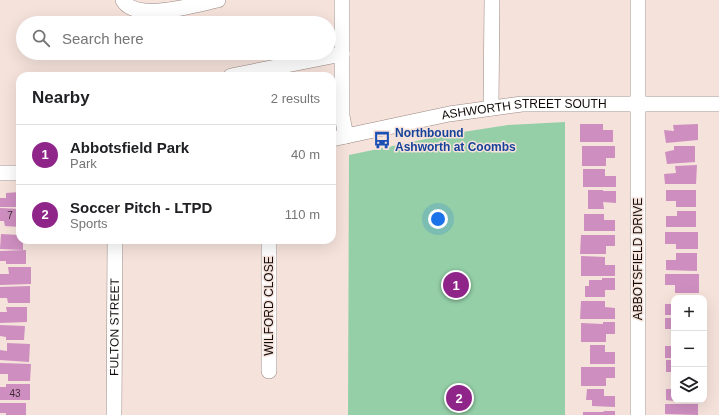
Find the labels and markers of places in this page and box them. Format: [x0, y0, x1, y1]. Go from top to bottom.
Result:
place label: Northbound Ashworth at Coombs [395, 126, 516, 154]
bus stop icon: Northbound Ashworth at Coombs [372, 130, 392, 150]
pin: 1 [443, 270, 469, 300]
pin: 2 [446, 383, 472, 413]

